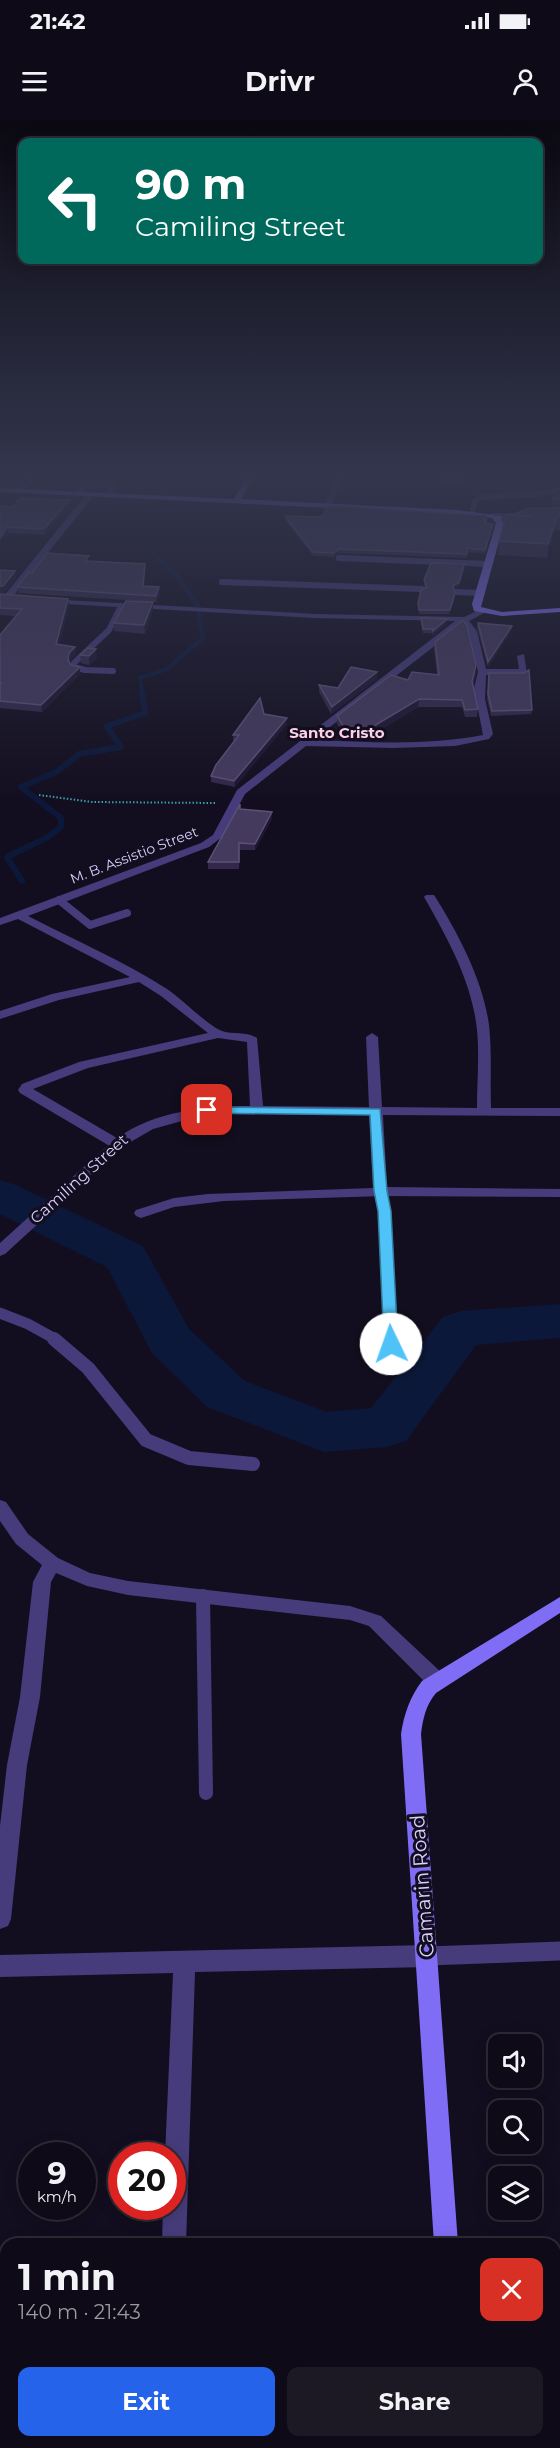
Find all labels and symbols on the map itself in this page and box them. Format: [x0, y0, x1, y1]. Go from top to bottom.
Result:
district label: Santo Cristo [289, 723, 385, 742]
street label: M. B. Assistio Street [67, 822, 201, 888]
pin [181, 1084, 232, 1135]
street label: Camiling Street [26, 1130, 132, 1228]
position arrow [359, 1312, 423, 1376]
street label: Camarin Road [405, 1814, 439, 1958]
speed limit sign: 20 [108, 2142, 186, 2220]

